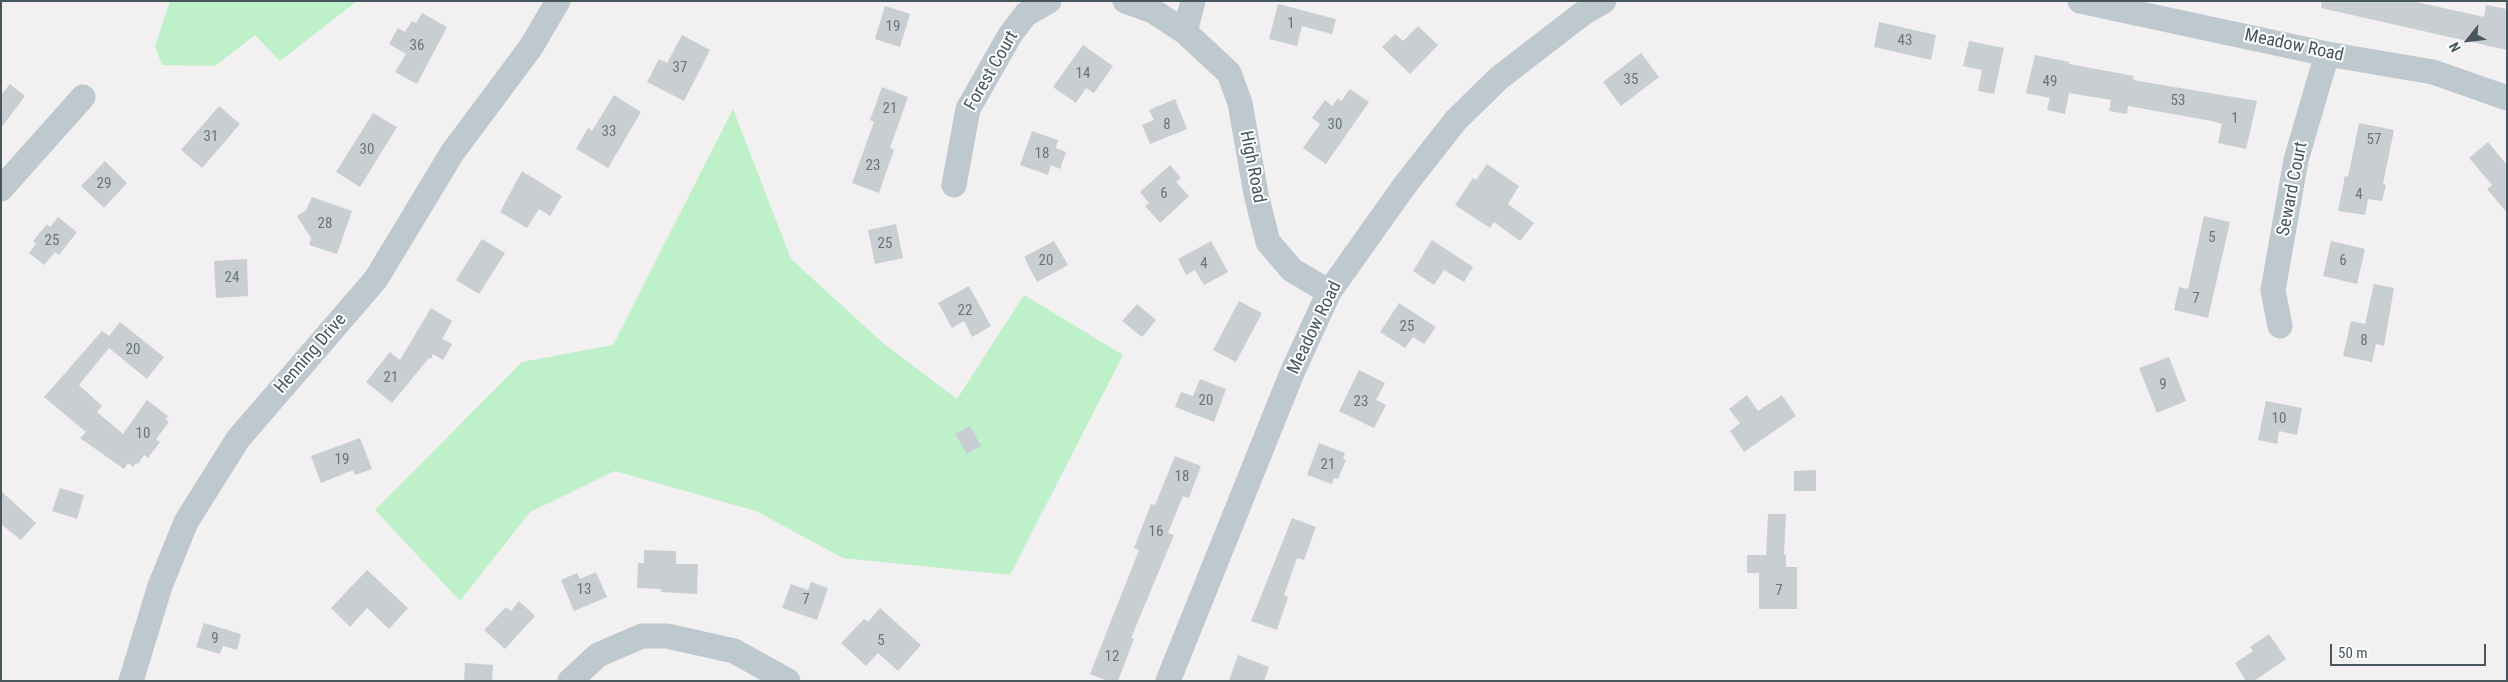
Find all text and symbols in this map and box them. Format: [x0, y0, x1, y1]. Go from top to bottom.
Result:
house number: 1 [1287, 15, 1295, 33]
north arrow [2443, 15, 2493, 65]
house number: 19 [886, 18, 900, 36]
street label: Meadow Road [2243, 25, 2345, 67]
street label: Forest Court [961, 27, 1023, 115]
house number: 43 [1898, 32, 1912, 50]
house number: 36 [410, 37, 424, 55]
text: N [2446, 40, 2464, 55]
house number: 37 [673, 59, 687, 77]
house number: 14 [1076, 65, 1090, 83]
house number: 35 [1624, 71, 1638, 89]
house number: 49 [2043, 73, 2057, 91]
house number: 53 [2171, 92, 2185, 110]
house number: 21 [883, 100, 897, 118]
house number: 1 [2231, 110, 2239, 128]
house number: 8 [1163, 116, 1171, 134]
house number: 30 [1328, 116, 1342, 134]
house number: 33 [602, 123, 616, 141]
house number: 31 [204, 128, 218, 146]
street label: High Road [1234, 129, 1270, 205]
house number: 57 [2367, 131, 2381, 149]
street label: Seward Court [2273, 140, 2313, 238]
house number: 30 [360, 141, 374, 159]
house number: 18 [1035, 145, 1049, 163]
house number: 23 [866, 157, 880, 175]
house number: 29 [97, 175, 111, 193]
house number: 6 [1160, 185, 1168, 203]
house number: 4 [2355, 186, 2363, 204]
house number: 28 [318, 215, 332, 233]
house number: 5 [2208, 229, 2216, 247]
house number: 25 [45, 232, 59, 250]
house number: 25 [878, 235, 892, 253]
house number: 20 [1039, 252, 1053, 270]
house number: 6 [2339, 252, 2347, 270]
house number: 4 [1200, 255, 1208, 273]
house number: 24 [225, 269, 239, 287]
street label: Meadow Road [1283, 278, 1347, 378]
house number: 7 [2192, 290, 2200, 308]
house number: 22 [958, 302, 972, 320]
street label: Henning Drive [270, 310, 352, 398]
house number: 25 [1400, 318, 1414, 336]
house number: 8 [2360, 332, 2368, 350]
house number: 20 [126, 341, 140, 359]
house number: 21 [384, 369, 398, 387]
house number: 9 [2159, 376, 2167, 394]
house number: 20 [1199, 392, 1213, 410]
house number: 23 [1354, 393, 1368, 411]
house number: 10 [2272, 410, 2286, 428]
house number: 10 [136, 425, 150, 443]
house number: 19 [335, 451, 349, 469]
house number: 21 [1321, 456, 1335, 474]
house number: 18 [1175, 468, 1189, 486]
house number: 16 [1149, 523, 1163, 541]
house number: 13 [577, 581, 591, 599]
house number: 7 [1775, 582, 1783, 600]
house number: 7 [802, 591, 810, 609]
house number: 9 [211, 630, 219, 648]
house number: 5 [877, 632, 885, 650]
scale bar [2333, 634, 2489, 666]
text: 50 m [2338, 644, 2368, 662]
house number: 12 [1105, 648, 1119, 666]

